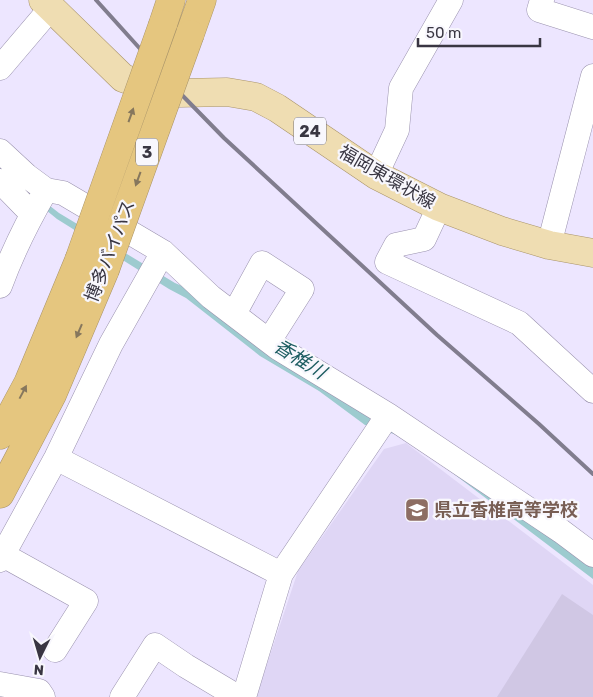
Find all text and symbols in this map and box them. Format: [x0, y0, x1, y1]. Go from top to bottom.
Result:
scale bar [418, 15, 540, 47]
text: 50 m [426, 24, 461, 42]
one-way arrow [128, 107, 135, 122]
road number: 24 [294, 118, 326, 144]
road number: 3 [136, 138, 158, 166]
street label: 福岡東環状線 [335, 140, 439, 214]
one-way arrow [134, 172, 142, 187]
street label: 博多バイパス [80, 197, 140, 305]
one-way arrow [74, 324, 82, 338]
water label: 香椎川 [270, 334, 332, 385]
one-way arrow [19, 385, 27, 399]
school or university icon: 県立香椎高等学校 [404, 497, 430, 523]
place label: 県立香椎高等学校 [434, 499, 578, 521]
north arrow [15, 632, 65, 682]
text: N [33, 661, 45, 678]

